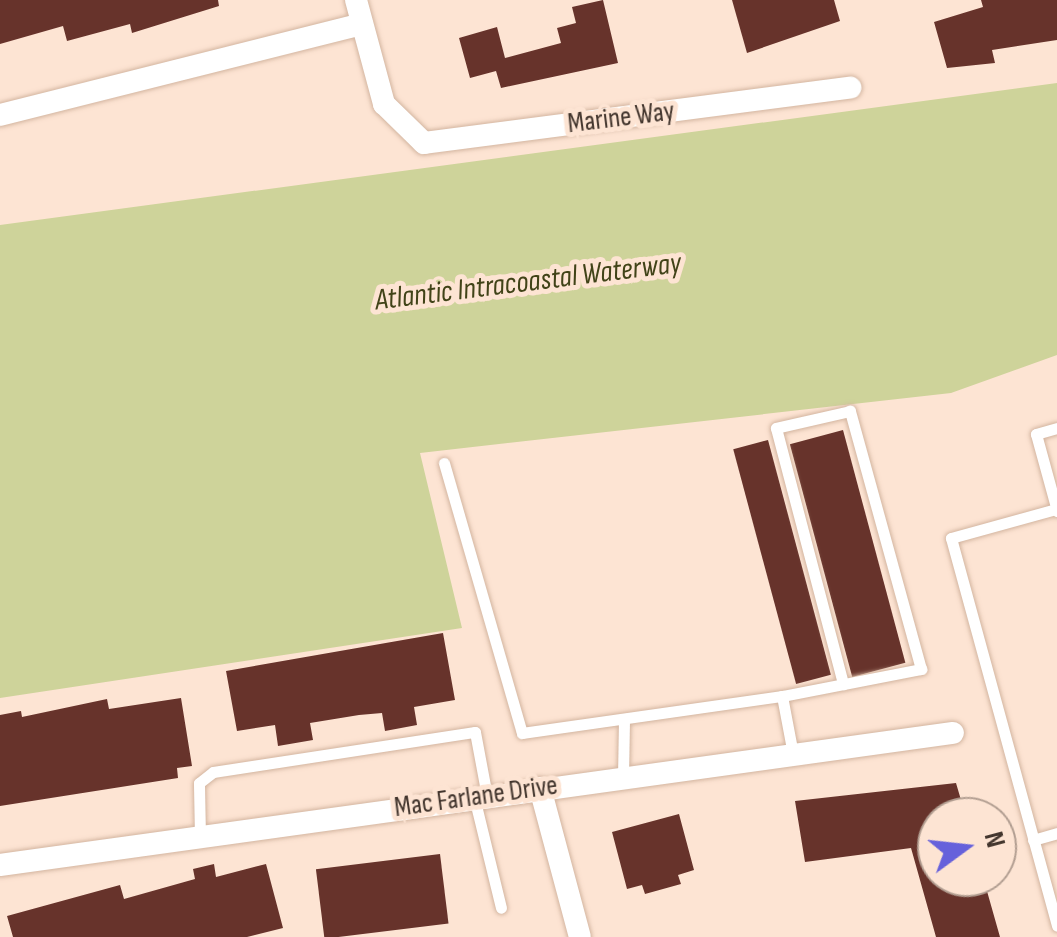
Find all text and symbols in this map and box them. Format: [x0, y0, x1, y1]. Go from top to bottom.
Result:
street label: Marine Way [566, 95, 676, 141]
water label: Atlantic Intracoastal Waterway [373, 245, 683, 319]
street label: Mac Farlane Drive [392, 769, 560, 825]
north arrow [917, 797, 1017, 897]
text: N [977, 828, 1012, 851]

